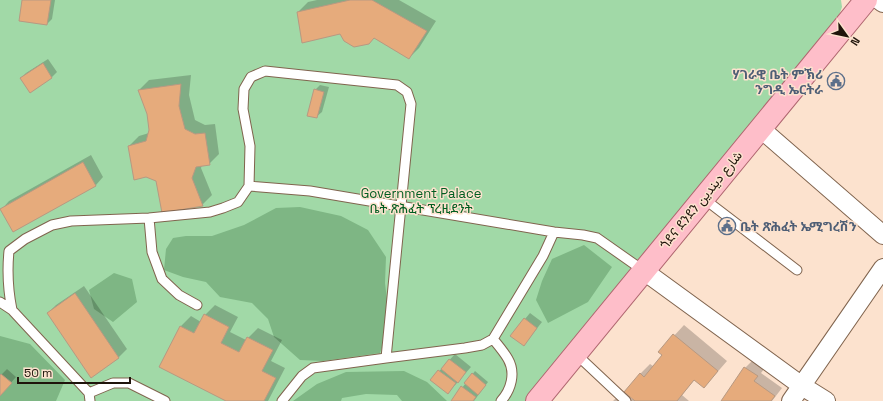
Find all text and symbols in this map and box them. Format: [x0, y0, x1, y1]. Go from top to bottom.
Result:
north arrow [827, 16, 867, 56]
text: N [848, 35, 863, 48]
place label: ሃገራዊ ቤት ምኽሪ ንግዲ ኤርትራ [732, 66, 823, 98]
public building icon: ሃገራዊ ቤት ምኽሪ ንግዲ ኤርትራ [826, 71, 846, 91]
street label: ጎደና ደንደን شارع ديندين [656, 147, 747, 253]
park label: Government Palace ቤት ጽሕፈት ፕረዚደንት [361, 185, 481, 217]
public building icon: ቤት ጽሕፈት ኤሚግረሽን [717, 216, 737, 236]
place label: ቤት ጽሕፈት ኤሚግረሽን [740, 218, 857, 235]
scale bar [18, 359, 130, 385]
text: 50 m [24, 365, 52, 381]

